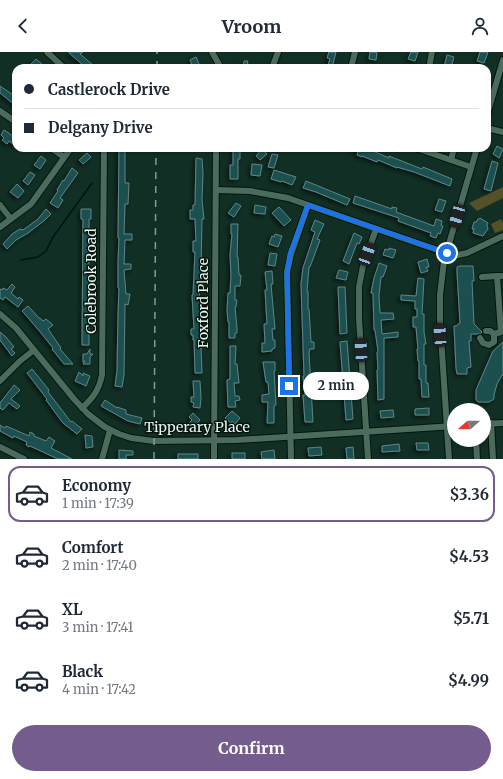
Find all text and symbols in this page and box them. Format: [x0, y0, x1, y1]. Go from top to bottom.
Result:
icon: back [12, 15, 34, 37]
text: Vroom [222, 15, 281, 38]
icon: person [469, 15, 491, 37]
text: Castlerock Drive [48, 80, 170, 99]
text: Delgany Drive [48, 118, 153, 137]
car [448, 203, 466, 229]
street label: Colebrook Road [82, 228, 100, 334]
car [357, 241, 377, 267]
route start [438, 244, 456, 262]
street label: Foxford Place [194, 258, 212, 348]
car [433, 323, 447, 347]
car [354, 338, 368, 362]
callout: 2 min [303, 372, 369, 400]
route end [280, 377, 298, 395]
text: 2 min [317, 377, 355, 394]
north arrow [447, 403, 491, 447]
map controls [447, 403, 491, 447]
street label: Tipperary Place [144, 418, 250, 436]
icon: car [14, 476, 50, 512]
text: Economy [62, 476, 131, 495]
text: $3.36 [449, 485, 489, 504]
text: 1 min · 17:39 [62, 495, 134, 512]
icon: car [14, 538, 50, 574]
text: Comfort [62, 538, 123, 557]
text: $4.53 [449, 547, 489, 566]
text: 2 min · 17:40 [62, 557, 137, 574]
icon: car [14, 600, 50, 636]
text: XL [62, 600, 83, 619]
text: $5.71 [453, 609, 489, 628]
text: 3 min · 17:41 [62, 619, 133, 636]
icon: car [14, 662, 50, 698]
text: Black [62, 662, 103, 681]
text: $4.99 [448, 671, 489, 690]
text: 4 min · 17:42 [62, 681, 136, 698]
button: Confirm [12, 725, 491, 771]

